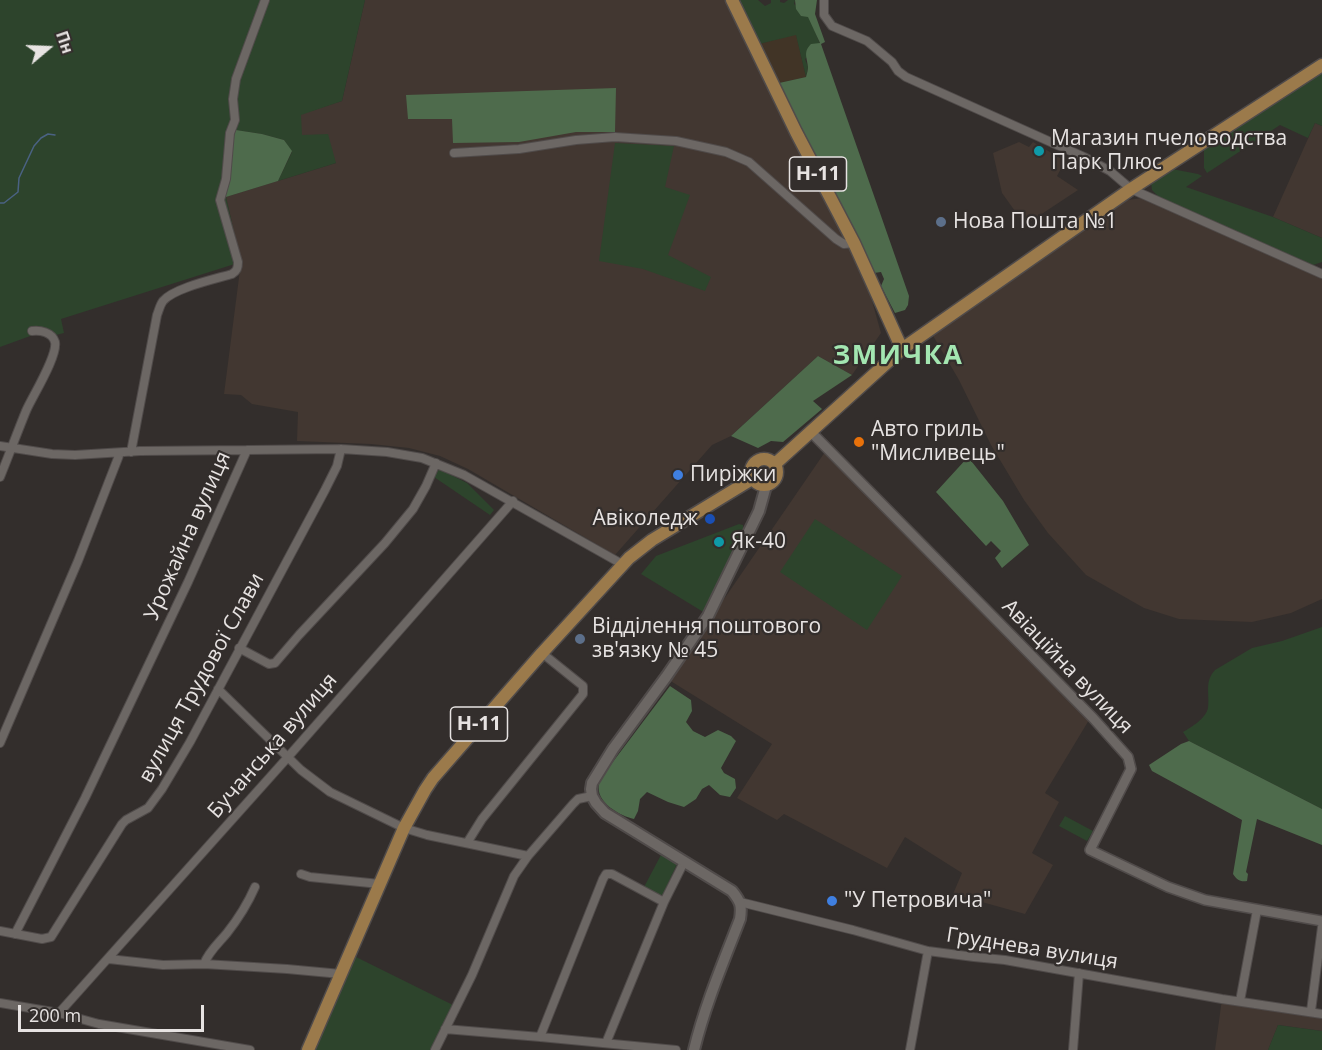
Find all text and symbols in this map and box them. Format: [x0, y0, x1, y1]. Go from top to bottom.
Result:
north arrow [18, 18, 78, 78]
text: Пн [51, 28, 79, 56]
place label: Магазин пчеловодства Парк Плюс [1051, 126, 1287, 176]
marker: Магазин пчеловодства Парк Плюс [1032, 144, 1046, 158]
road number: Н-11 [790, 157, 846, 191]
place label: Нова Пошта №1 [953, 209, 1117, 235]
marker: Нова Пошта №1 [934, 215, 948, 229]
district label: ЗМИЧКА [833, 340, 963, 372]
place label: Авто гриль "Мисливець" [871, 417, 1005, 467]
marker: Авто гриль "Мисливець" [852, 435, 866, 449]
street label: Урожайна вулиця [139, 448, 237, 624]
place label: Пиріжки [690, 462, 776, 488]
marker: Пиріжки [671, 468, 685, 482]
place label: Авіколедж [593, 506, 698, 532]
marker: Авіколедж [703, 512, 717, 526]
place label: Як-40 [731, 529, 786, 555]
marker: Як-40 [712, 535, 726, 549]
street label: вулиця Трудової Слави [134, 569, 270, 787]
street label: Авіаційна вулиця [996, 594, 1138, 740]
place label: Відділення поштового зв'язку № 45 [592, 614, 821, 664]
marker: Відділення поштового зв'язку № 45 [573, 632, 587, 646]
street label: Бучанська вулиця [203, 668, 343, 824]
road number: Н-11 [450, 707, 508, 741]
place label: "У Петровича" [844, 888, 991, 914]
marker: "У Петровича" [825, 894, 839, 908]
street label: Груднева вулиця [944, 923, 1120, 975]
scale bar [21, 993, 207, 1031]
text: 200 m [29, 1003, 81, 1027]

